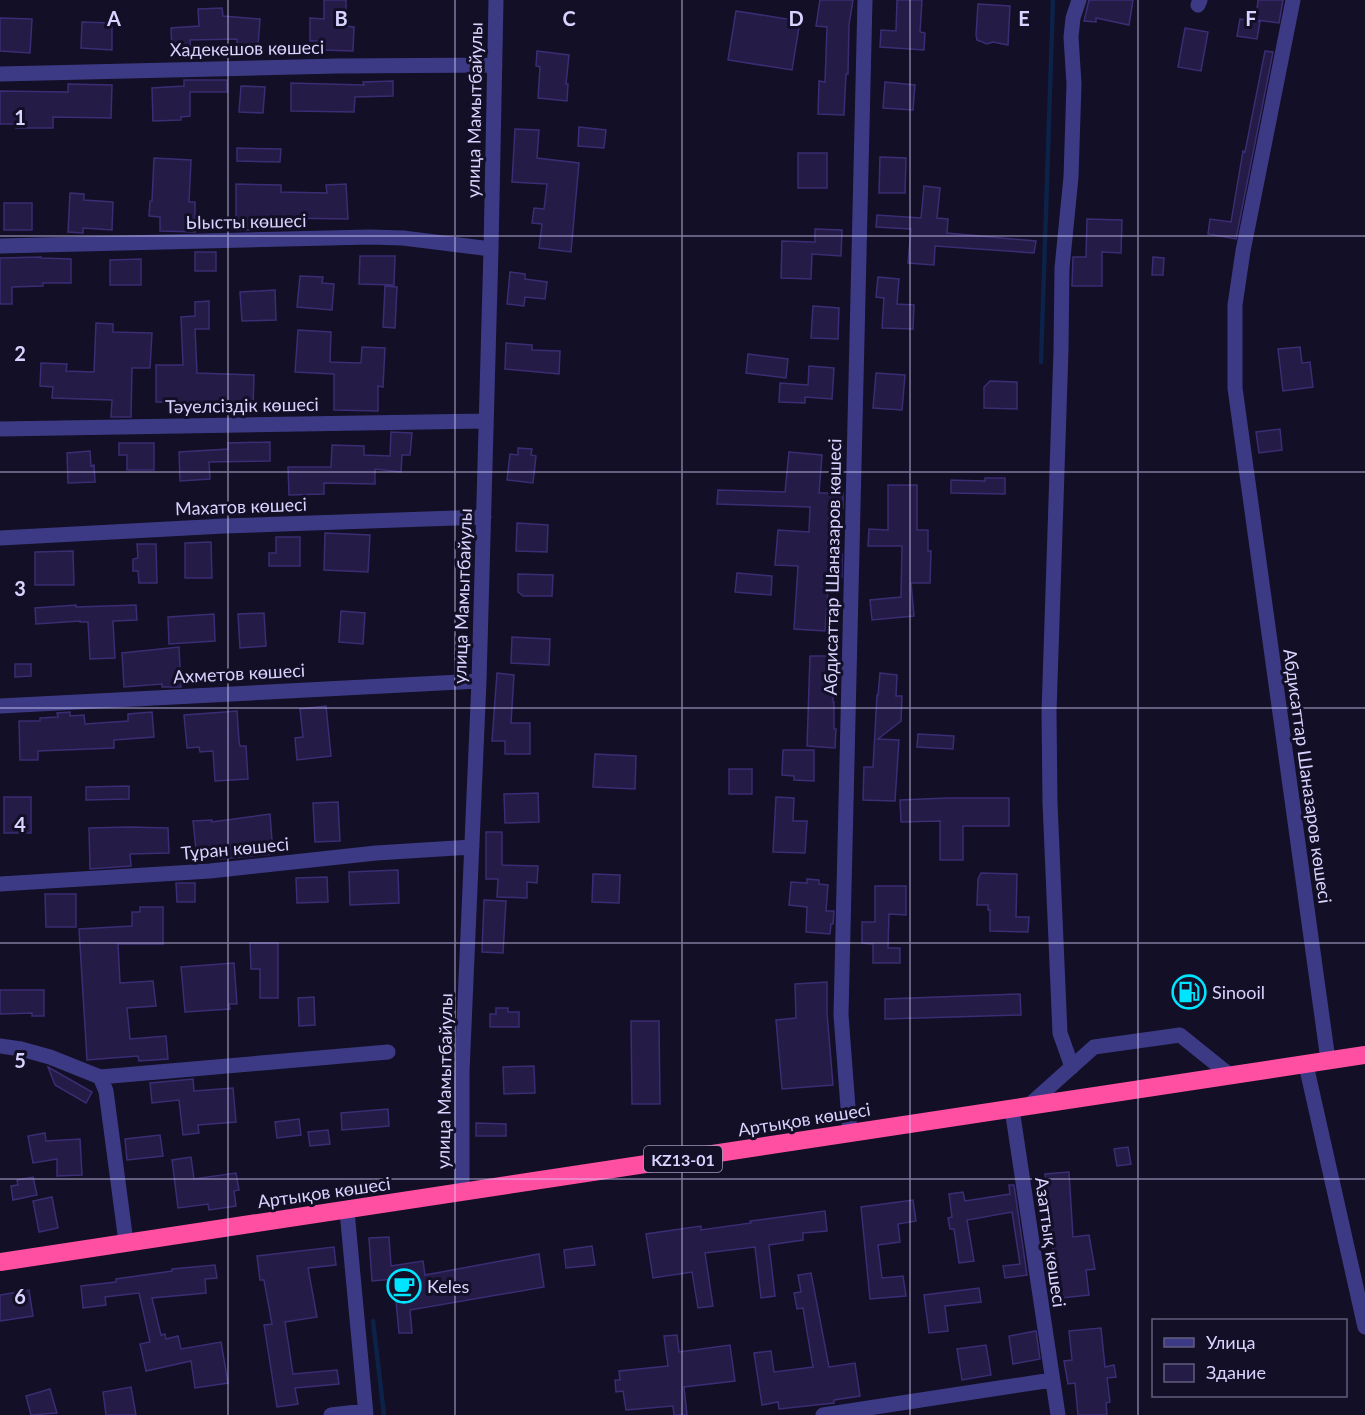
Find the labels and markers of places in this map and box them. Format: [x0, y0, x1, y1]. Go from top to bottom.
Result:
fuel station icon: Sinooil [1171, 974, 1207, 1010]
place label: Sinooil [1212, 981, 1265, 1003]
cafe icon: Keles [386, 1268, 422, 1304]
place label: Keles [427, 1275, 469, 1297]

